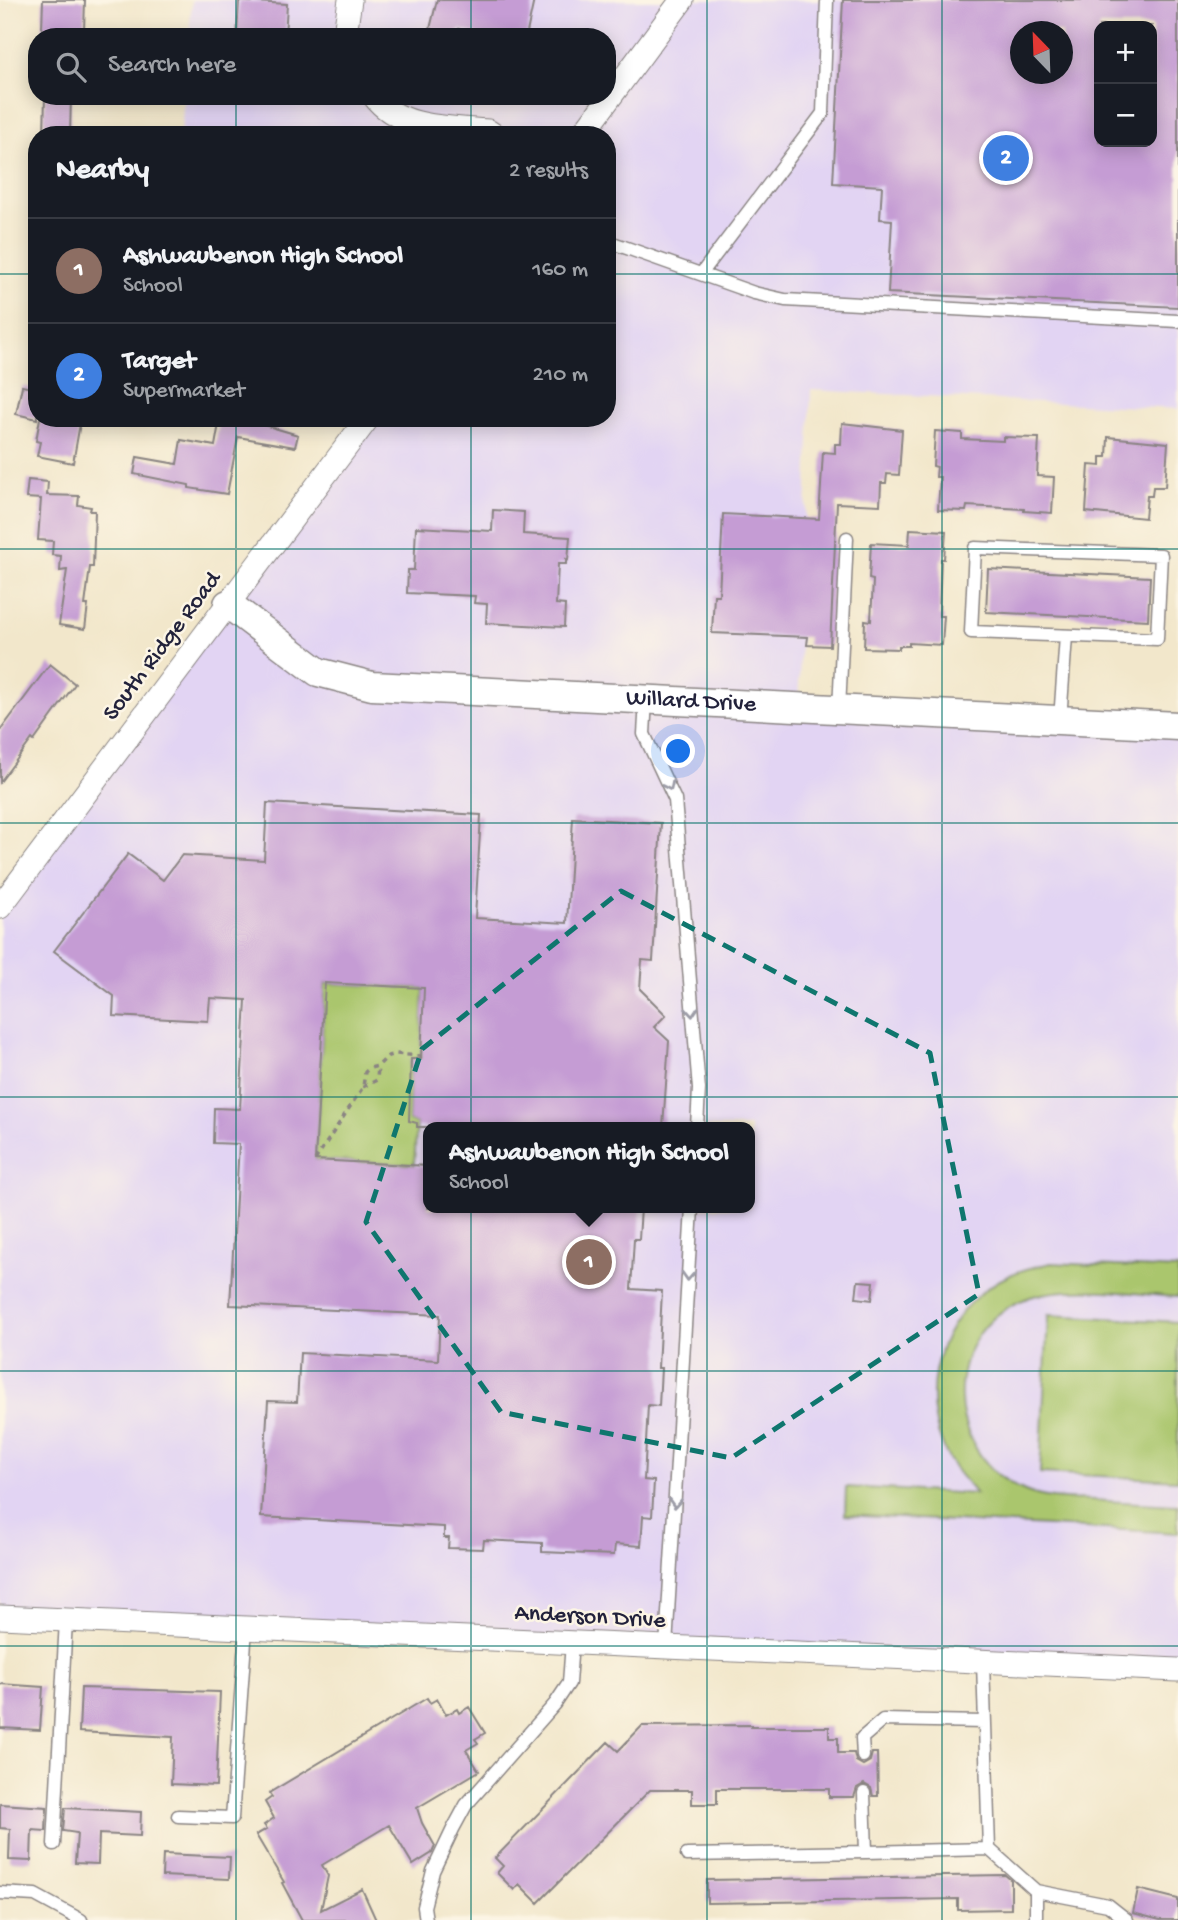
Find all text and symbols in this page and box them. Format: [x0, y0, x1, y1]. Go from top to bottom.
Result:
north arrow [1010, 21, 1073, 84]
map controls [1094, 21, 1157, 147]
button: + [1094, 21, 1157, 84]
search box [28, 28, 616, 105]
icon: search [52, 48, 90, 86]
text: Search here [108, 51, 236, 82]
button: − [1094, 84, 1157, 147]
pin: 2 [983, 132, 1029, 184]
text: Nearby [56, 154, 149, 189]
text: 2 results [509, 158, 588, 185]
text: Ashwaubenon High School [123, 242, 403, 273]
text: 1 [74, 257, 84, 284]
text: 160 m [532, 257, 588, 284]
text: School [123, 273, 183, 300]
text: Target [123, 347, 195, 378]
text: 2 [73, 362, 85, 389]
text: 210 m [533, 362, 588, 389]
text: Supermarket [123, 378, 245, 405]
street label: South Ridge Road [97, 565, 230, 727]
street label: Willard Drive [625, 684, 757, 720]
your location [661, 734, 695, 768]
one-way arrow [660, 779, 674, 791]
one-way arrow [684, 1006, 699, 1017]
popup [423, 1122, 755, 1213]
text: Ashwaubenon High School [449, 1139, 729, 1170]
text: School [449, 1170, 509, 1197]
pin: 1 [566, 1236, 612, 1288]
one-way arrow [681, 1271, 696, 1282]
one-way arrow [667, 1498, 682, 1509]
street label: Anderson Drive [514, 1600, 667, 1636]

